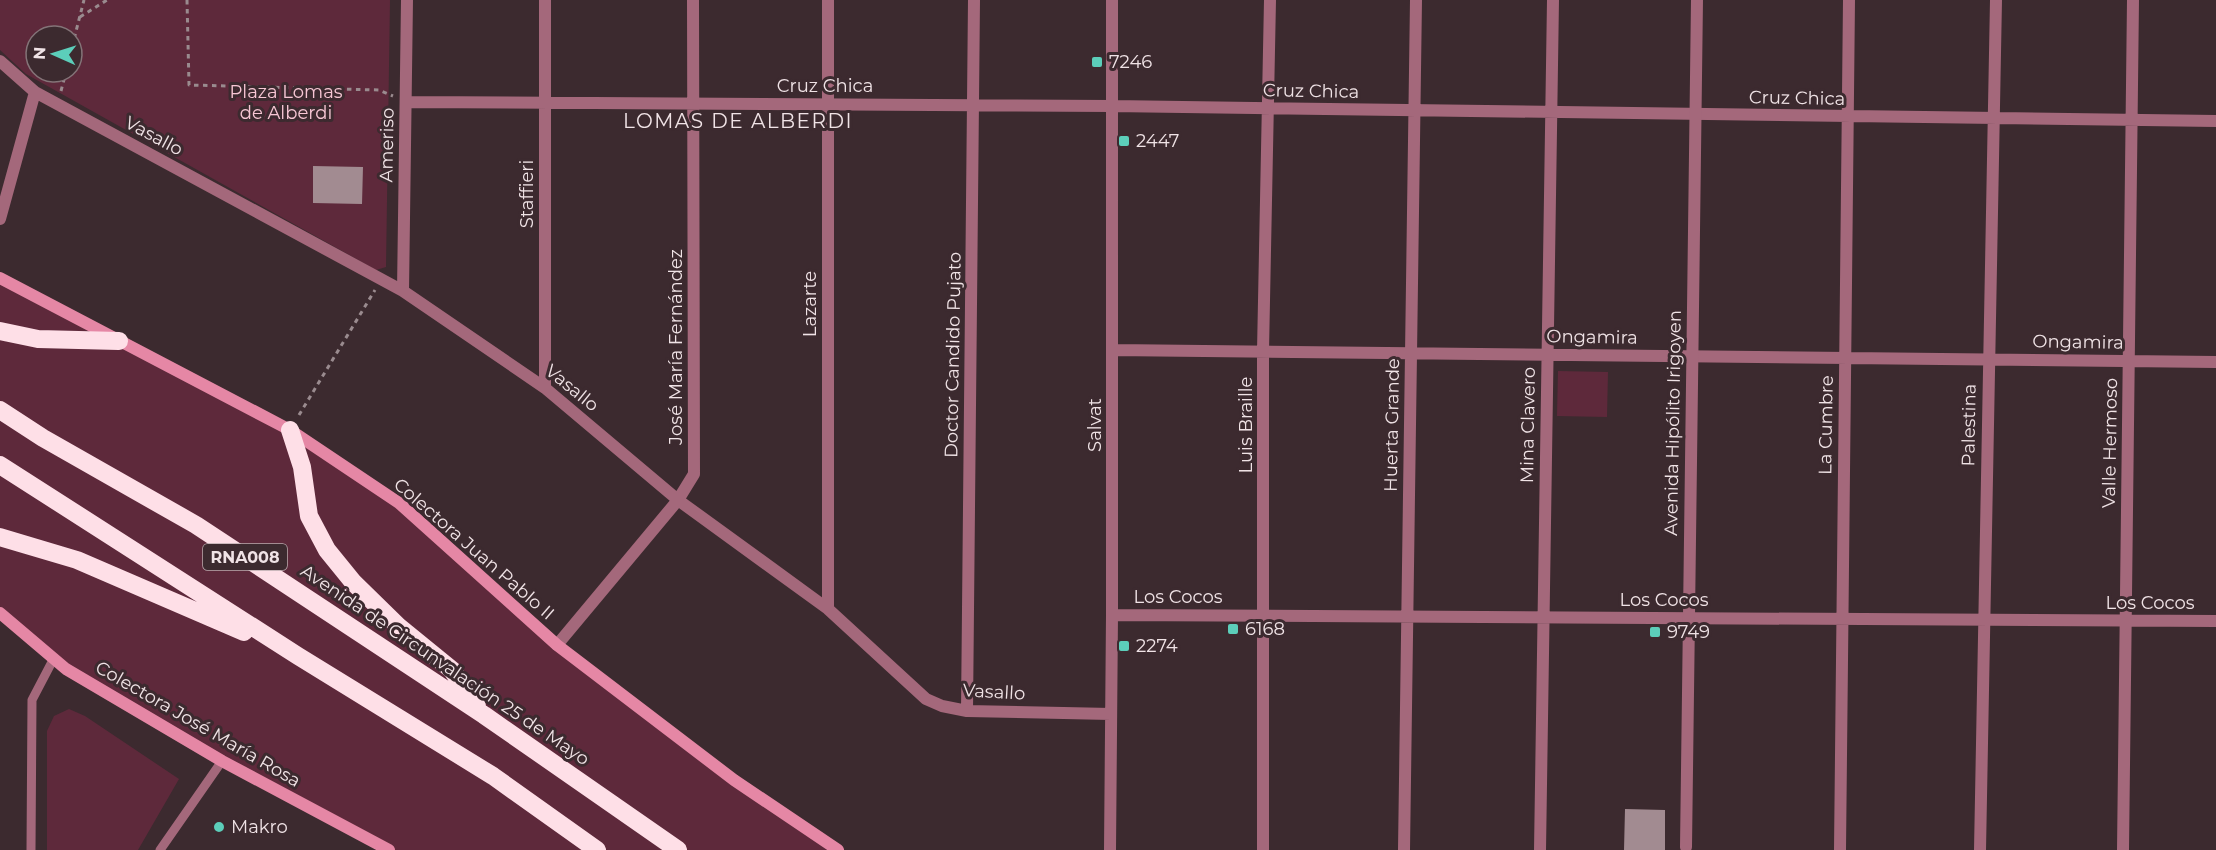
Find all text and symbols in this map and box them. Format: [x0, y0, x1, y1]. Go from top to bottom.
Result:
north arrow [24, 24, 84, 84]
text: N [30, 46, 49, 60]
place label: 7246 [1109, 51, 1152, 73]
marker: 7246 [1090, 55, 1104, 69]
street label: Cruz Chica [777, 75, 873, 97]
street label: Cruz Chica [1263, 79, 1359, 103]
park label: Plaza Lomas de Alberdi [229, 81, 343, 124]
street label: Cruz Chica [1749, 86, 1845, 110]
street label: Ameriso [375, 107, 399, 183]
district label: LOMAS DE ALBERDI [623, 109, 853, 133]
street label: Vasallo [121, 112, 187, 160]
place label: 2447 [1136, 130, 1179, 152]
marker: 2447 [1117, 134, 1131, 148]
street label: Staffieri [516, 160, 538, 228]
street label: José María Fernández [665, 249, 687, 446]
street label: Doctor Candido Pujato [940, 252, 966, 458]
street label: Lazarte [799, 271, 821, 337]
street label: Avenida Hipólito Irigoyen [1660, 310, 1686, 536]
street label: Ongamira [1546, 325, 1638, 349]
street label: Ongamira [2032, 330, 2124, 354]
street label: Huerta Grande [1380, 358, 1404, 492]
street label: Vasallo [541, 360, 603, 416]
street label: Mina Clavero [1516, 367, 1540, 483]
street label: La Cumbre [1814, 375, 1838, 475]
street label: Luis Braille [1235, 376, 1257, 473]
street label: Valle Hermoso [2098, 378, 2122, 508]
street label: Palestina [1957, 383, 1981, 467]
street label: Salvat [1084, 398, 1106, 452]
street label: Colectora Juan Pablo II [389, 473, 559, 625]
road number: RNA008 [203, 544, 287, 570]
street label: Avenida de Circunvalación 25 de Mayo [296, 560, 594, 770]
street label: Los Cocos [1134, 586, 1223, 608]
street label: Los Cocos [1620, 589, 1709, 611]
street label: Los Cocos [2106, 592, 2195, 614]
place label: 6168 [1245, 618, 1285, 640]
place label: 9749 [1667, 621, 1710, 643]
marker: 6168 [1226, 622, 1240, 636]
marker: 9749 [1648, 625, 1662, 639]
place label: 2274 [1136, 635, 1178, 657]
marker: 2274 [1117, 639, 1131, 653]
street label: Colectora José María Rosa [92, 656, 304, 792]
street label: Vasallo [962, 679, 1026, 705]
place label: Makro [231, 816, 288, 838]
marker: Makro [212, 820, 226, 834]

